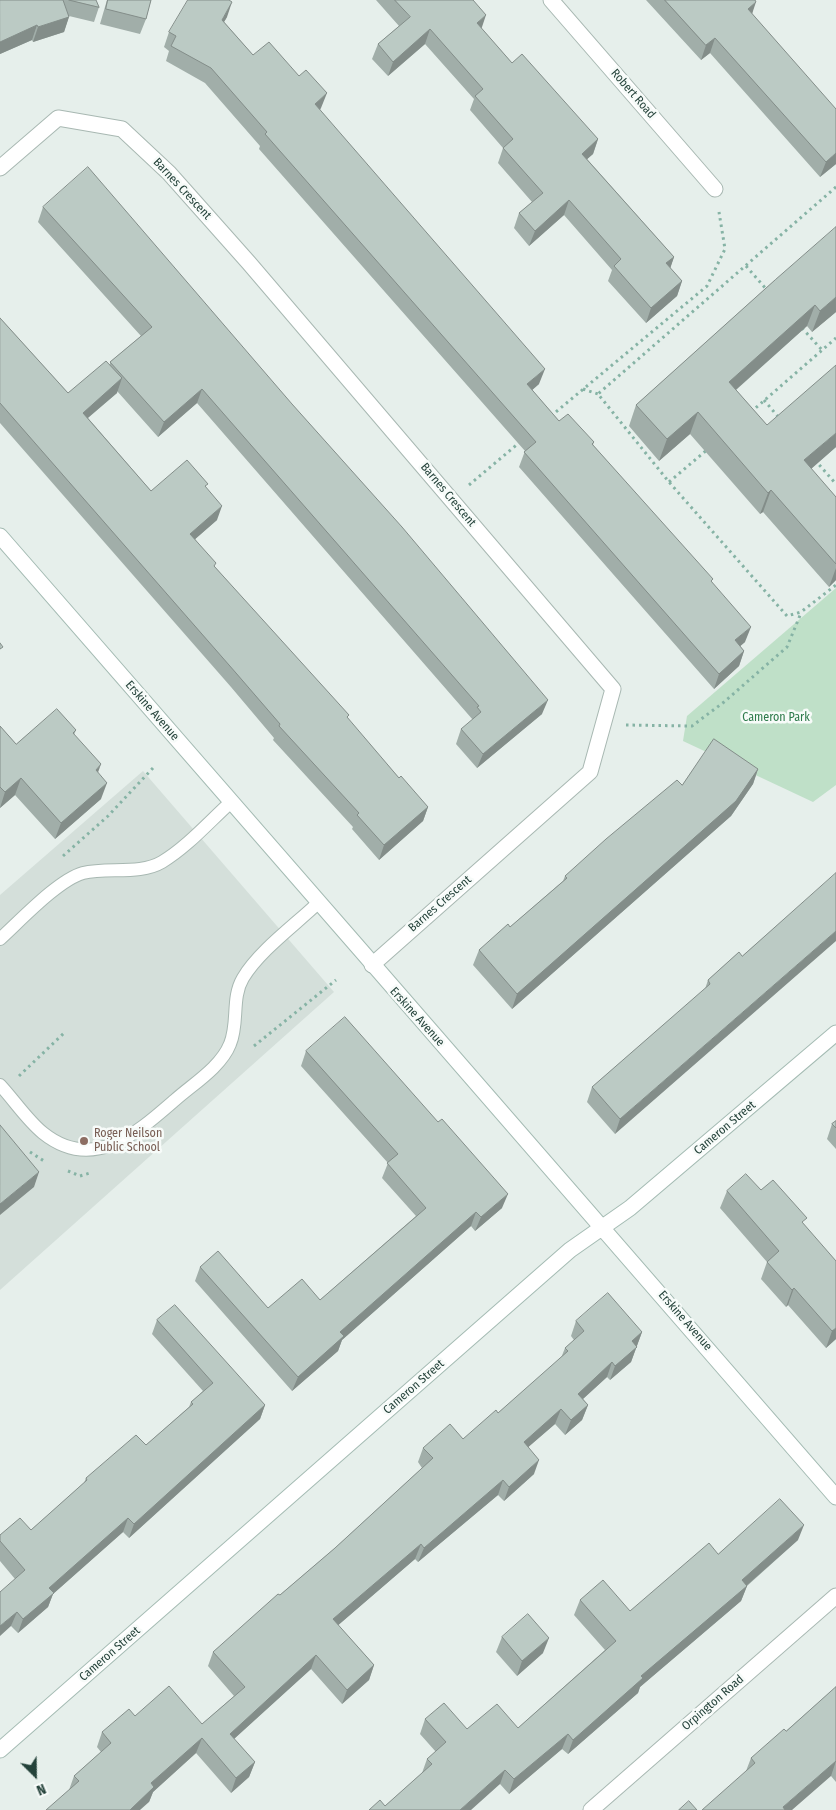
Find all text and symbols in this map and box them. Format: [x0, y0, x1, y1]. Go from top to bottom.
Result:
street label: Robert Road [608, 66, 658, 122]
street label: Barnes Crescent [150, 155, 214, 223]
street label: Barnes Crescent [417, 460, 479, 530]
street label: Erskine Avenue [122, 678, 182, 744]
park label: Cameron Park [742, 711, 810, 725]
street label: Barnes Crescent [406, 873, 474, 935]
street label: Erskine Avenue [387, 985, 447, 1049]
street label: Cameron Street [691, 1098, 759, 1158]
place label: Roger Neilson Public School [94, 1127, 162, 1155]
marker: Roger Neilson Public School [78, 1135, 90, 1147]
street label: Erskine Avenue [655, 1288, 715, 1354]
street label: Cameron Street [381, 1357, 447, 1417]
street label: Cameron Street [77, 1624, 143, 1684]
street label: Orpington Road [679, 1672, 747, 1734]
north arrow [10, 1750, 60, 1800]
text: N [34, 1780, 48, 1799]

